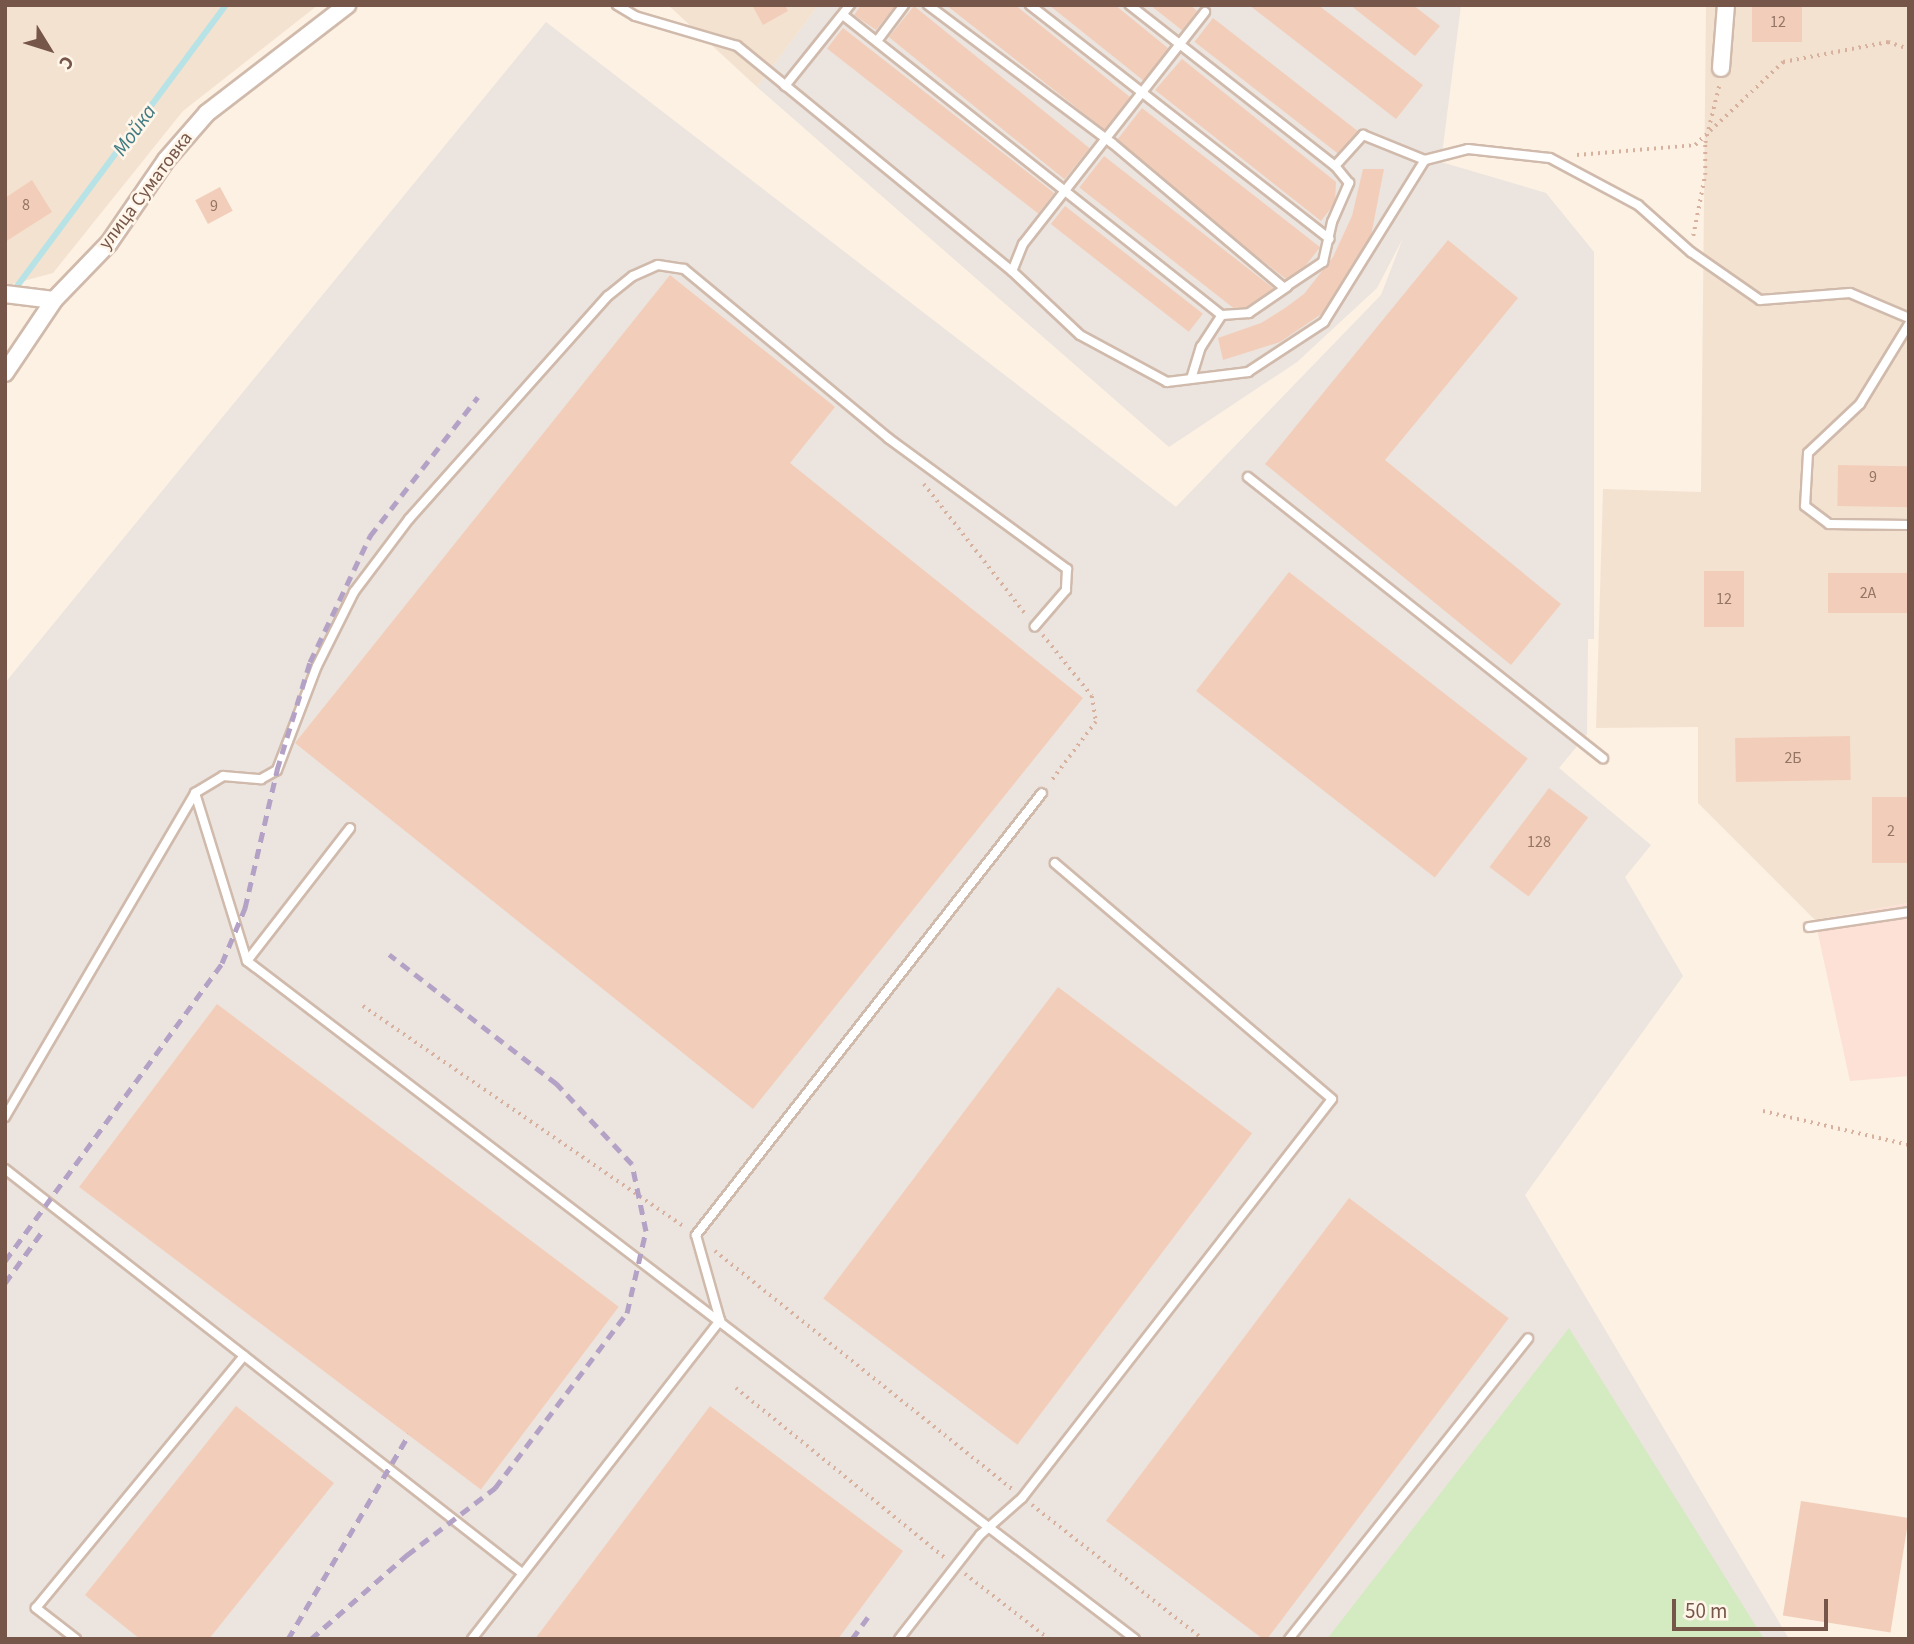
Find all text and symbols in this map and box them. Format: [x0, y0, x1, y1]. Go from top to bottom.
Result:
house number: 12 [1770, 12, 1786, 32]
north arrow [14, 14, 84, 84]
text: С [52, 50, 80, 75]
water label: Мойка [107, 99, 161, 161]
street label: улица Суматовка [94, 128, 198, 254]
house number: 8 [22, 195, 30, 215]
house number: 9 [210, 196, 218, 216]
house number: 9 [1869, 467, 1877, 487]
house number: 2А [1860, 583, 1876, 603]
house number: 12 [1716, 589, 1732, 609]
house number: 2Б [1784, 748, 1802, 768]
house number: 2 [1887, 821, 1895, 841]
house number: 128 [1527, 832, 1551, 852]
scale bar [1676, 1584, 1832, 1628]
text: 50 m [1685, 1596, 1727, 1626]

